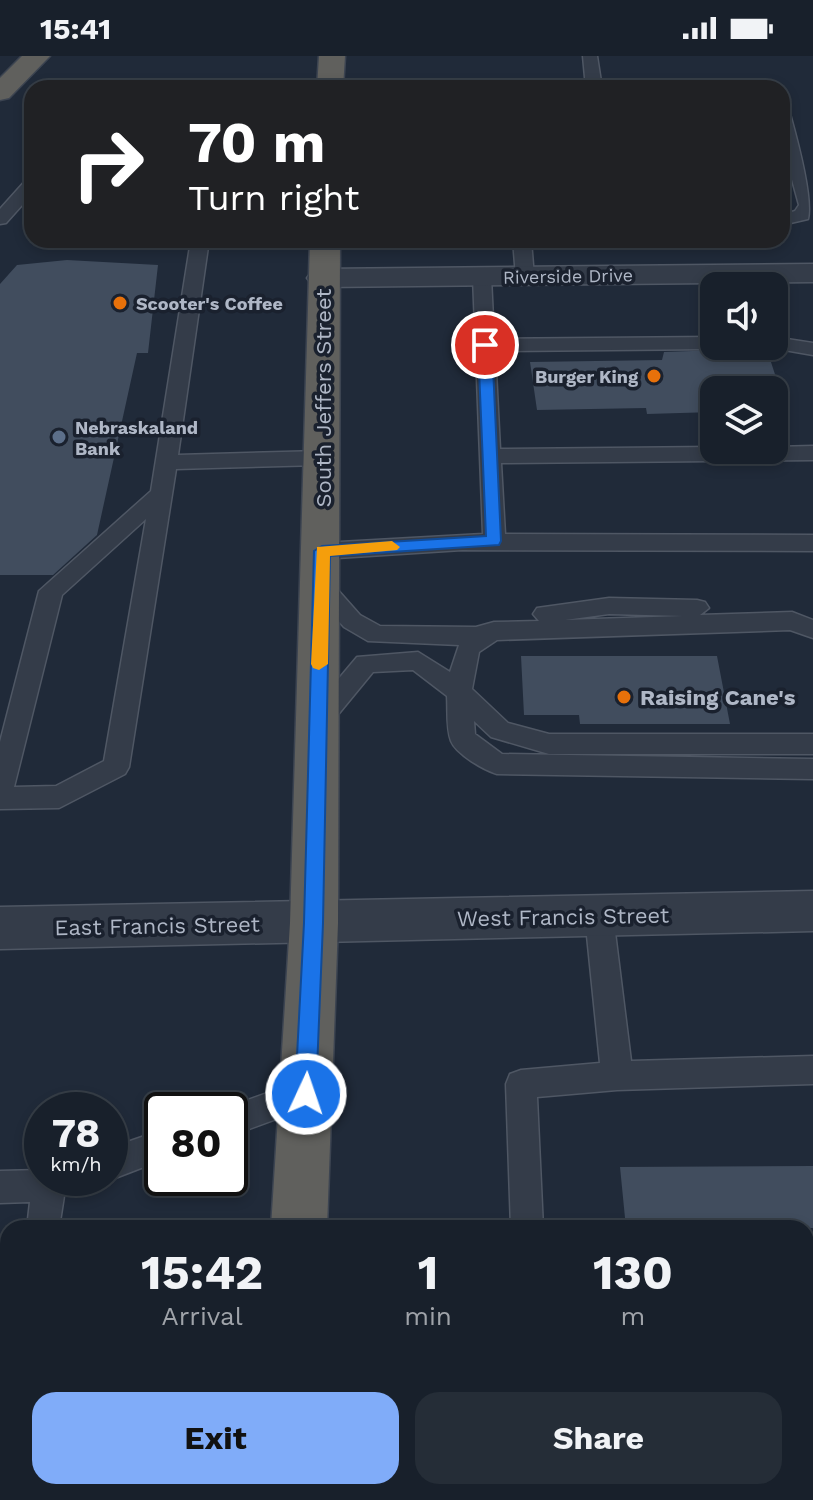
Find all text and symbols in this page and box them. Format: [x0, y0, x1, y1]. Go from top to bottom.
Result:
text: 15:41 [40, 11, 111, 46]
text: 70 m [188, 110, 325, 176]
icon: right [56, 112, 160, 216]
text: Turn right [188, 177, 359, 219]
street label: Riverside Drive [503, 264, 633, 288]
map controls [700, 272, 788, 464]
button: sound [700, 272, 788, 360]
street label: South Jeffers Street [311, 288, 336, 508]
place label: Scooter's Coffee [136, 293, 283, 314]
marker: Scooter's Coffee [111, 294, 129, 312]
pin [451, 311, 519, 379]
icon: arrive [463, 323, 507, 367]
place label: Burger King [535, 366, 639, 387]
marker: Burger King [645, 367, 663, 385]
button: layers [700, 376, 788, 464]
place label: Nebraskaland Bank [75, 417, 198, 459]
marker: Nebraskaland Bank [50, 428, 68, 446]
place label: Raising Cane's [640, 685, 796, 710]
marker: Raising Cane's [615, 688, 633, 706]
street label: West Francis Street [457, 903, 669, 931]
street label: East Francis Street [54, 912, 260, 940]
position arrow [264, 1052, 348, 1136]
speed limit sign: 80 [144, 1092, 248, 1196]
text: 78 [52, 1110, 100, 1157]
text: km/h [50, 1152, 102, 1176]
text: 15:42 [141, 1244, 263, 1301]
text: 1 [418, 1244, 438, 1301]
text: 130 [593, 1244, 673, 1301]
text: Arrival [162, 1301, 243, 1331]
text: min [404, 1301, 452, 1331]
text: m [621, 1301, 645, 1331]
button: Exit [32, 1392, 399, 1484]
button: Share [415, 1392, 782, 1484]

